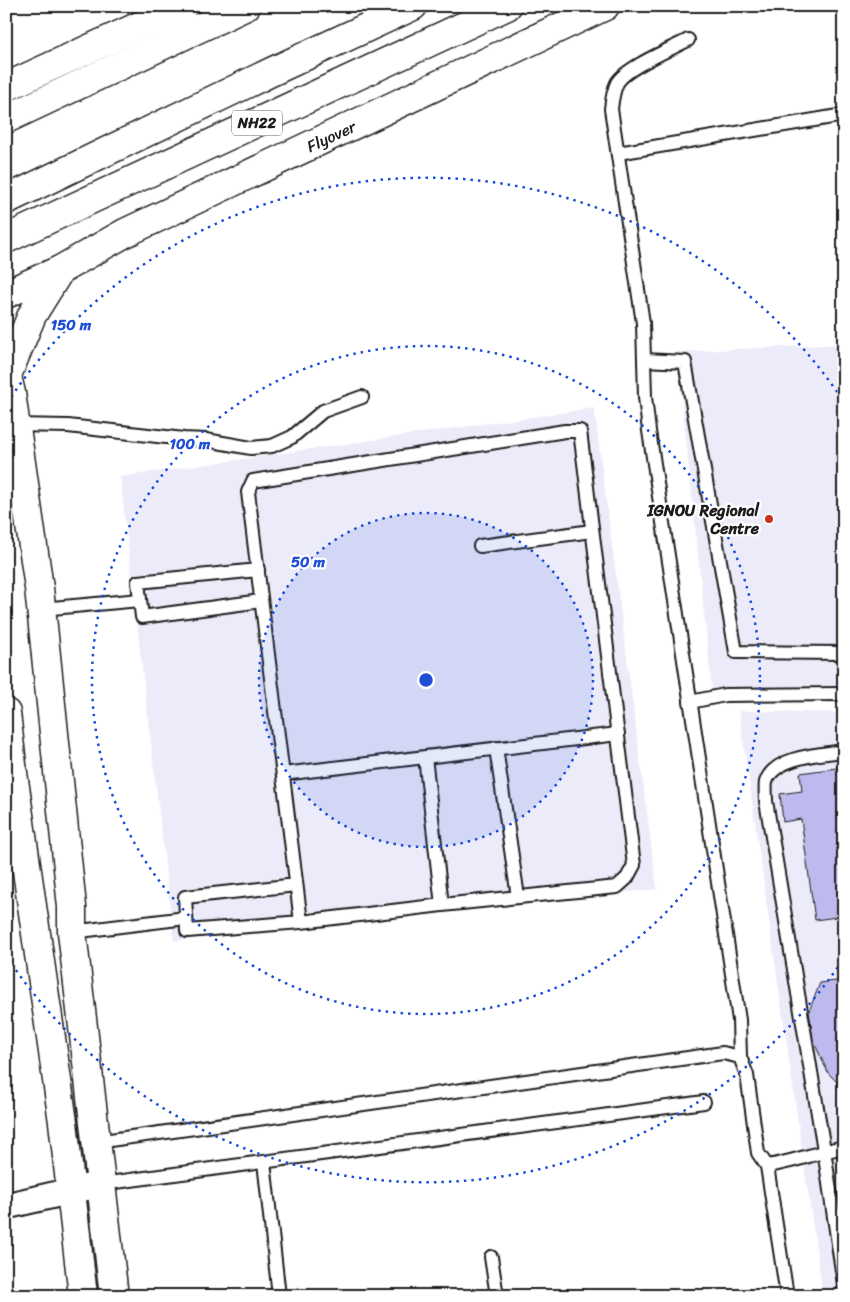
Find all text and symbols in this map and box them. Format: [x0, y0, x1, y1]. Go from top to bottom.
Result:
road number: NH22 [232, 110, 282, 136]
street label: Flyover [302, 112, 362, 161]
text: 150 m [51, 312, 92, 338]
text: 100 m [170, 431, 211, 457]
place label: IGNOU Regional Centre [646, 496, 760, 543]
marker: IGNOU Regional Centre [763, 513, 775, 525]
text: 50 m [291, 549, 326, 575]
centre of rings [417, 671, 435, 689]

